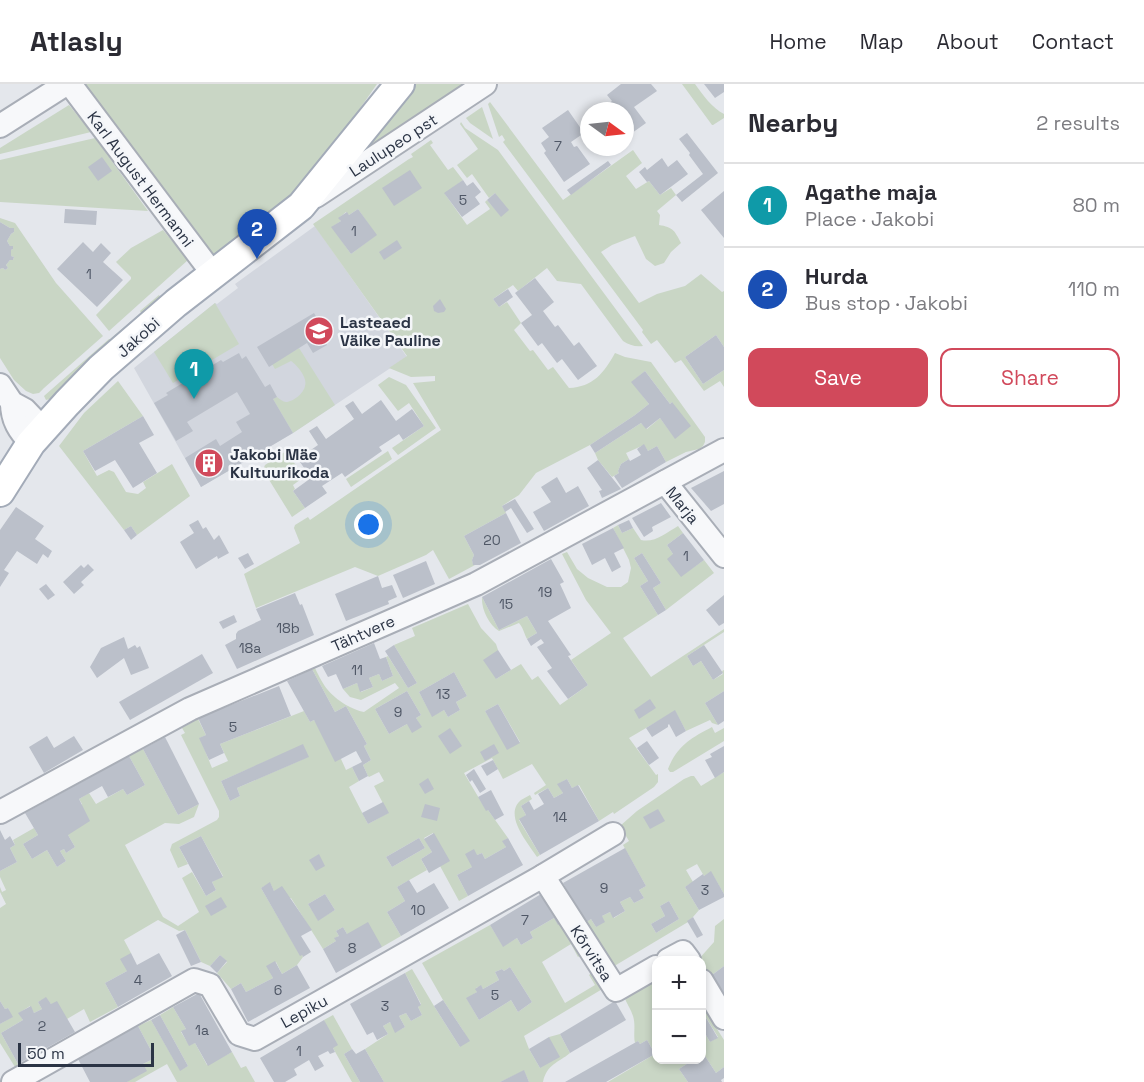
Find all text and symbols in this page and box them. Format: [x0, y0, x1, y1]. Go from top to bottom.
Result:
text: Atlasly [30, 23, 123, 59]
text: Home [769, 28, 827, 55]
text: Map [860, 28, 904, 55]
text: About [937, 28, 999, 55]
text: Contact [1032, 28, 1114, 55]
north arrow [580, 102, 634, 156]
text: Nearby [748, 106, 838, 140]
street label: Karl August Hermanni [83, 107, 199, 251]
street label: Laulupeo pst [345, 109, 441, 182]
text: 2 results [1036, 110, 1120, 136]
house number: 7 [554, 137, 562, 155]
text: Agathe maja [805, 178, 937, 206]
house number: 5 [459, 191, 467, 209]
text: 1 [763, 192, 772, 218]
text: 80 m [1072, 192, 1120, 218]
text: Place · Jakobi [805, 206, 934, 232]
pin: 2 [238, 210, 276, 259]
house number: 1 [351, 222, 357, 240]
text: Hurda [805, 262, 868, 290]
house number: 1 [86, 265, 92, 283]
text: 2 [762, 276, 773, 302]
text: 110 m [1068, 276, 1120, 302]
text: Bus stop · Jakobi [805, 290, 968, 316]
place label: Lasteaed Väike Pauline [340, 312, 441, 351]
street label: Jakobi [113, 313, 164, 362]
school or university icon: Lasteaed Väike Pauline [303, 315, 335, 347]
button: Save [748, 348, 928, 407]
button: Share [940, 348, 1120, 407]
pin: 1 [174, 350, 214, 399]
place label: Jakobi Mäe Kultuurikoda [230, 444, 329, 483]
building icon: Jakobi Mäe Kultuurikoda [193, 447, 225, 479]
street label: Marja [661, 482, 704, 528]
your location [354, 510, 383, 539]
house number: 20 [483, 531, 501, 549]
house number: 1 [683, 547, 689, 565]
house number: 19 [538, 583, 552, 601]
house number: 15 [499, 595, 513, 613]
street label: Tähtvere [328, 610, 398, 657]
house number: 18b [276, 619, 300, 637]
house number: 18a [239, 639, 261, 657]
house number: 11 [351, 661, 363, 679]
house number: 13 [436, 685, 450, 703]
house number: 9 [394, 703, 402, 721]
house number: 5 [229, 718, 237, 736]
house number: 14 [553, 808, 568, 826]
house number: 9 [600, 879, 608, 897]
house number: 3 [701, 881, 709, 899]
house number: 10 [411, 901, 425, 919]
house number: 7 [521, 911, 529, 929]
street label: Kõrvitsa [566, 921, 617, 985]
house number: 8 [348, 939, 357, 957]
map controls [652, 956, 706, 1064]
button: + [652, 956, 706, 1010]
house number: 4 [134, 971, 143, 989]
house number: 6 [274, 981, 282, 999]
house number: 5 [491, 986, 499, 1004]
street label: Lepiku [277, 990, 332, 1033]
house number: 3 [381, 997, 389, 1015]
button: − [652, 1010, 706, 1064]
house number: 2 [38, 1017, 46, 1035]
house number: 1a [195, 1021, 209, 1039]
scale bar [18, 1040, 154, 1068]
house number: 1 [296, 1042, 302, 1060]
text: 50 m [27, 1043, 65, 1064]

